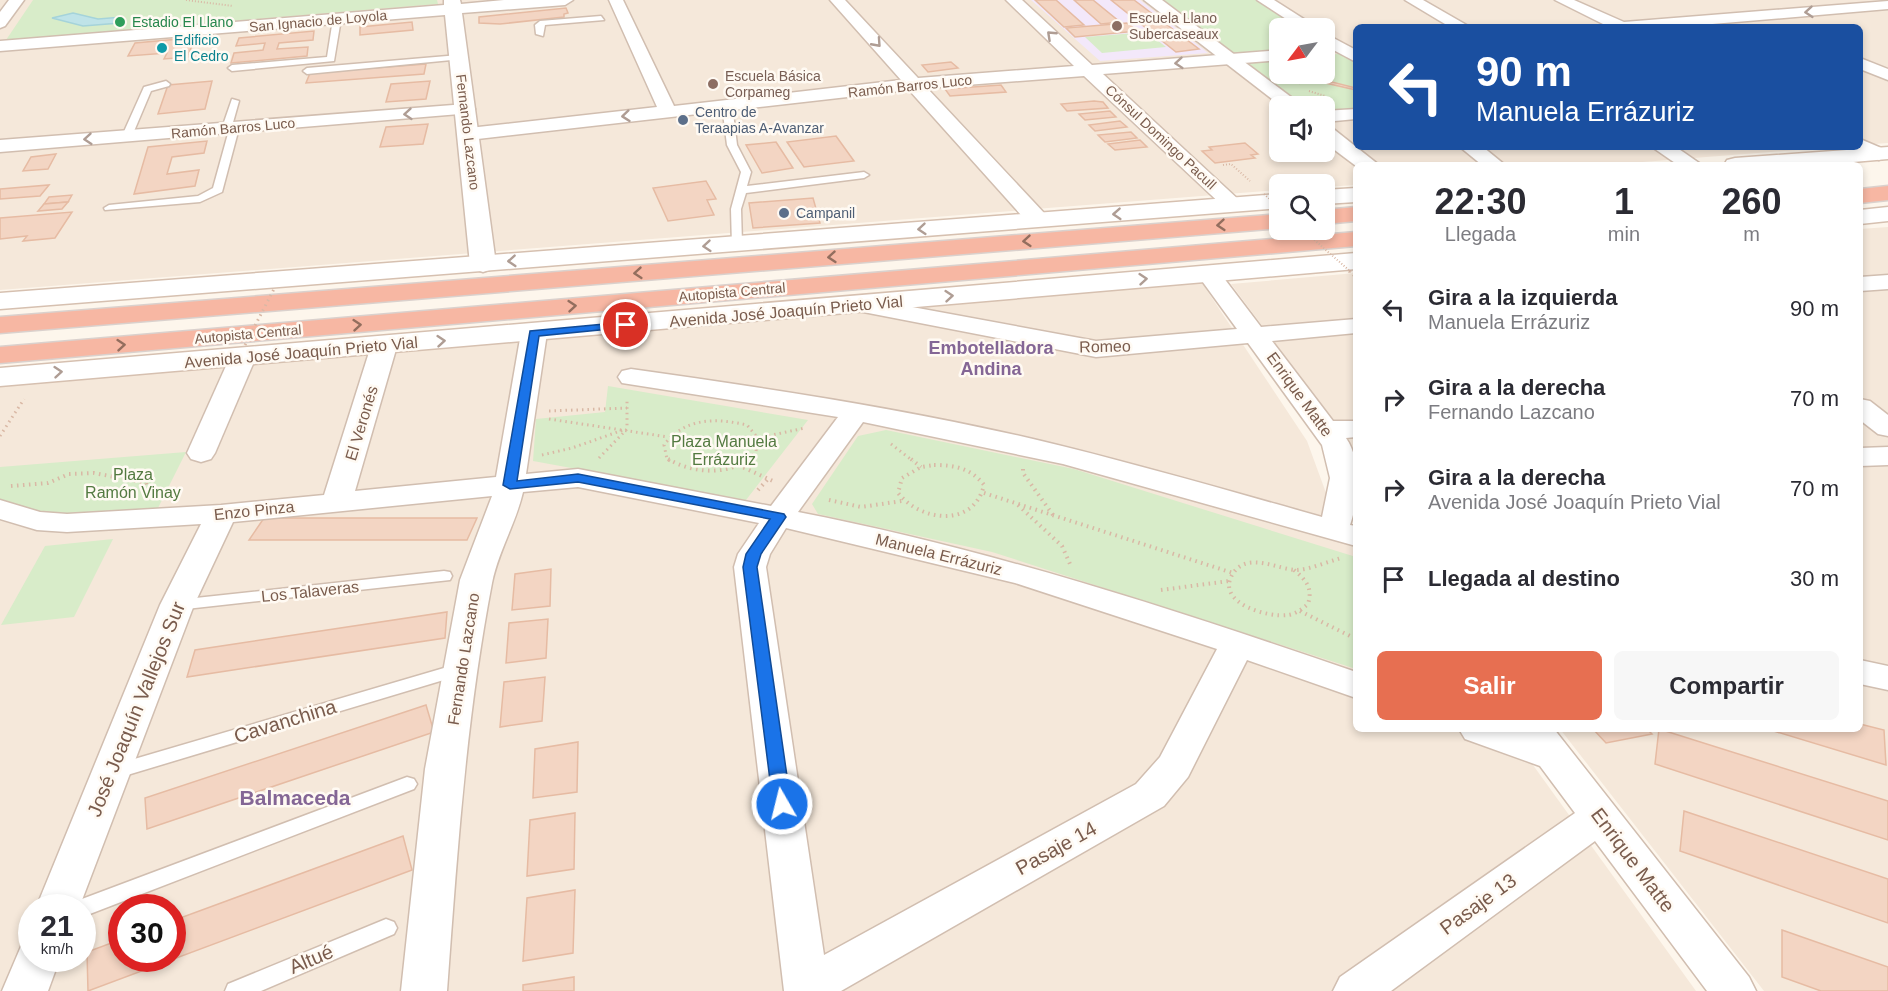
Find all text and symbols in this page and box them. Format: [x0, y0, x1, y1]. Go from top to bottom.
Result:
one-way arrow [1804, 5, 1813, 18]
street label: San Ignacio de Loyola [248, 7, 388, 35]
place label: Escuela Llano Subercaseaux [1129, 10, 1219, 42]
place label: Estadio El Llano [132, 14, 233, 30]
marker: Estadio El Llano [113, 15, 127, 29]
north arrow [1269, 18, 1335, 84]
map controls [1269, 18, 1335, 240]
marker: Escuela Llano Subercaseaux [1110, 19, 1124, 33]
one-way arrow [1047, 31, 1058, 42]
place label: Edificio El Cedro [174, 32, 229, 64]
one-way arrow [870, 36, 881, 47]
marker: Edificio El Cedro [155, 41, 169, 55]
icon: left [1377, 48, 1455, 126]
text: 90 m [1476, 48, 1572, 95]
one-way arrow [1175, 56, 1184, 69]
place label: Escuela Básica Corpameg [725, 68, 821, 100]
street label: Ramón Barros Luco [847, 72, 973, 100]
street label: Fernando Lazcano [453, 73, 483, 191]
marker: Escuela Básica Corpameg [706, 77, 720, 91]
street label: Cónsul Domingo Pacull [1102, 82, 1220, 192]
button: sound [1269, 96, 1335, 162]
text: Manuela Errázuriz [1476, 97, 1695, 127]
place label: Centro de Teraapias A-Avanzar [695, 104, 824, 136]
one-way arrow [404, 107, 413, 120]
one-way arrow [622, 109, 631, 122]
marker: Centro de Teraapias A-Avanzar [676, 113, 690, 127]
street label: Ramón Barros Luco [170, 115, 296, 141]
one-way arrow [84, 133, 93, 146]
button: search [1269, 174, 1335, 240]
text: 22:30 [1434, 181, 1526, 222]
text: 1 [1614, 181, 1634, 222]
text: 260 [1721, 181, 1782, 222]
place label: Campanil [796, 205, 855, 221]
marker: Campanil [777, 206, 791, 220]
one-way arrow [1112, 207, 1121, 220]
one-way arrow [1217, 219, 1226, 232]
one-way arrow [918, 222, 927, 235]
text: Llegada [1445, 223, 1516, 245]
text: min [1608, 223, 1640, 245]
text: m [1743, 223, 1760, 245]
one-way arrow [1022, 234, 1031, 247]
one-way arrow [702, 239, 711, 252]
one-way arrow [828, 250, 837, 263]
one-way arrow [508, 255, 517, 268]
one-way arrow [634, 266, 643, 279]
one-way arrow [1139, 273, 1148, 286]
street label: Autopista Central [678, 279, 786, 305]
text: Gira a la izquierda [1428, 285, 1618, 310]
one-way arrow [945, 290, 954, 303]
street label: Avenida José Joaquín Prieto Vial [669, 293, 903, 330]
icon: left [1377, 293, 1410, 326]
text: 90 m [1790, 296, 1839, 321]
pin [600, 299, 651, 350]
one-way arrow [568, 300, 577, 313]
icon: arrive [609, 308, 642, 341]
text: Manuela Errázuriz [1428, 311, 1590, 333]
one-way arrow [352, 318, 361, 331]
street label: Autopista Central [194, 321, 302, 347]
street label: Avenida José Joaquín Prieto Vial [184, 334, 418, 371]
one-way arrow [436, 335, 446, 348]
district label: Embotelladora Andina [928, 338, 1054, 379]
street label: Romeo [1079, 338, 1131, 355]
one-way arrow [117, 339, 126, 352]
street label: Enrique Matte [1263, 349, 1336, 440]
one-way arrow [54, 366, 63, 379]
text: Gira a la derecha [1428, 375, 1605, 400]
icon: right [1377, 383, 1410, 416]
street label: El Veronés [342, 384, 381, 463]
text: 70 m [1790, 386, 1839, 411]
text: Fernando Lazcano [1428, 401, 1595, 423]
park label: Plaza Manuela Errázuriz [671, 433, 777, 468]
text: Gira a la derecha [1428, 465, 1605, 490]
park label: Plaza Ramón Vinay [85, 466, 181, 501]
icon: right [1377, 473, 1410, 506]
text: 70 m [1790, 476, 1839, 501]
text: Avenida José Joaquín Prieto Vial [1428, 491, 1721, 513]
street label: Enzo Pinza [213, 498, 295, 523]
street label: Manuela Errázuriz [874, 531, 1004, 578]
icon: arrive [1377, 563, 1410, 596]
text: Llegada al destino [1428, 566, 1620, 591]
text: 30 m [1790, 566, 1839, 591]
street label: Los Talaveras [260, 578, 360, 605]
street label: Fernando Lazcano [445, 592, 482, 726]
street label: José Joaquín Vallejos Sur [83, 598, 189, 820]
button: Salir [1377, 651, 1602, 720]
button: Compartir [1614, 651, 1839, 720]
street label: Cavanchina [231, 695, 340, 747]
position arrow [750, 772, 814, 836]
district label: Balmaceda [240, 786, 351, 809]
street label: Enrique Matte [1587, 804, 1679, 916]
street label: Pasaje 14 [1012, 817, 1100, 879]
street label: Pasaje 13 [1436, 869, 1520, 939]
speed limit sign: 30 [108, 894, 186, 972]
text: 21 [40, 909, 74, 942]
text: km/h [41, 940, 73, 957]
street label: Altué [286, 940, 336, 978]

